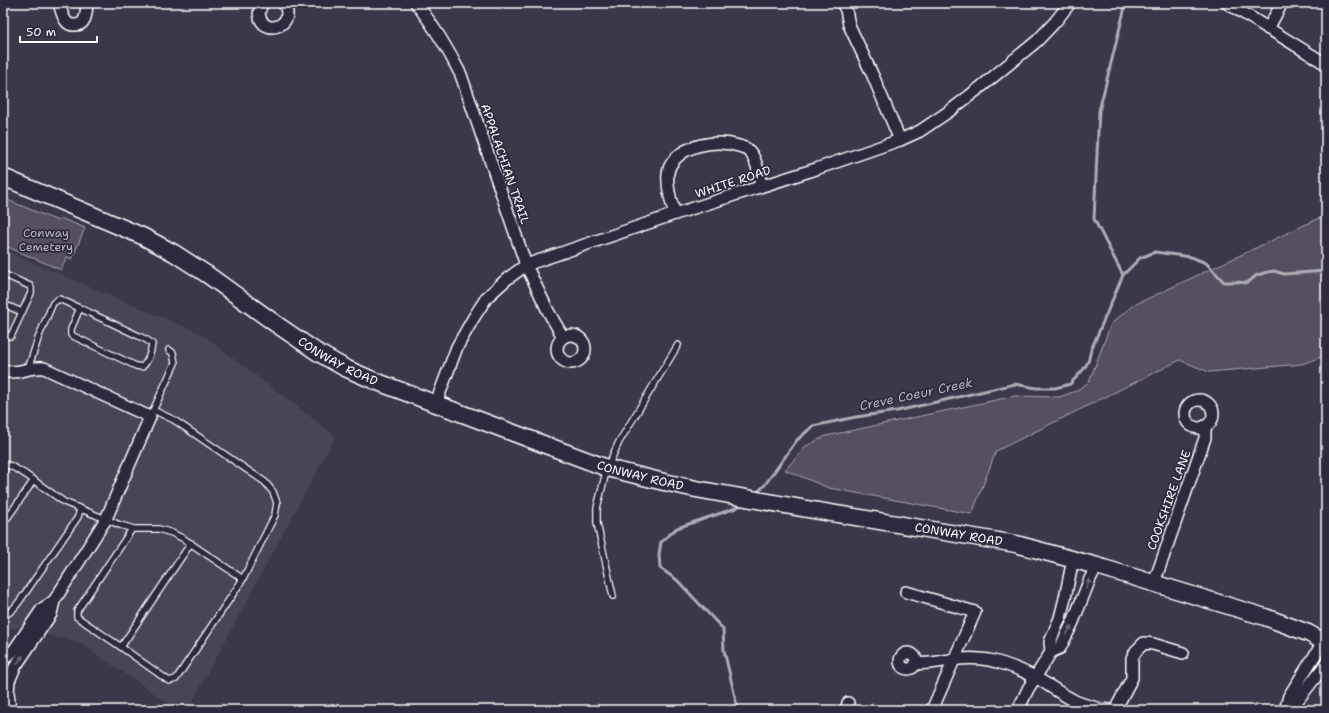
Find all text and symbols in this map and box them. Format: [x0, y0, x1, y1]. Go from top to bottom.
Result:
scale bar [20, 18, 97, 44]
text: 50 m [26, 24, 56, 40]
street label: APPALACHIAN TRAIL [477, 102, 533, 227]
street label: WHITE ROAD [693, 162, 773, 202]
park label: Conway Cemetery [19, 225, 73, 255]
street label: CONWAY ROAD [295, 333, 380, 389]
water label: Creve Coeur Creek [858, 374, 975, 414]
street label: COOKSHIRE LANE [1143, 448, 1195, 552]
street label: CONWAY ROAD [595, 457, 685, 494]
street label: CONWAY ROAD [914, 519, 1004, 550]
one-way arrow [1086, 577, 1092, 589]
one-way arrow [1066, 624, 1072, 636]
one-way arrow [16, 655, 24, 665]

